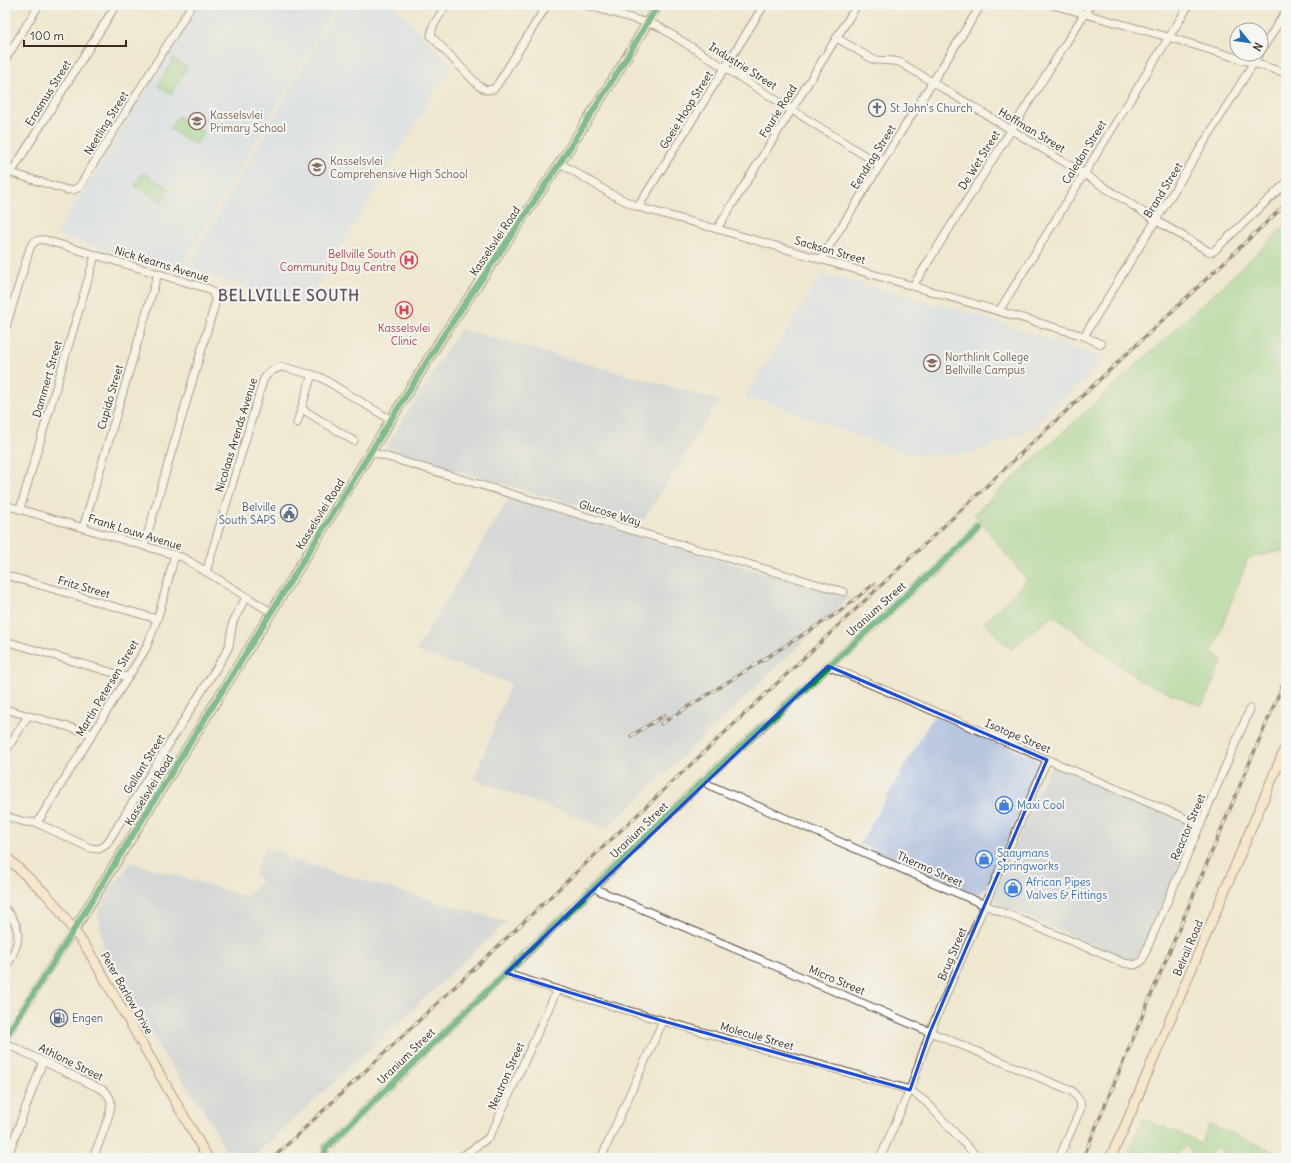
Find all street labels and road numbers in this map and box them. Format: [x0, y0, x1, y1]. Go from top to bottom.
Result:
street label: Industrie Street [706, 40, 780, 93]
street label: Erasmus Street [22, 57, 74, 129]
street label: Goeie Hoop Street [656, 68, 716, 152]
street label: Fourie Road [756, 82, 800, 140]
street label: Neetling Street [81, 88, 131, 157]
street label: Hoffman Street [996, 105, 1068, 156]
street label: Caledon Street [1059, 117, 1109, 187]
street label: Eendrag Street [848, 122, 899, 192]
street label: De Wet Street [955, 127, 1003, 192]
street label: Brand Street [1140, 159, 1186, 220]
street label: Kasselsvlei Road [467, 203, 524, 278]
street label: Sackson Street [793, 233, 867, 267]
street label: Nick Kearns Avenue [113, 243, 211, 285]
street label: Dammert Street [29, 339, 65, 419]
street label: Cupido Street [94, 363, 126, 431]
street label: Nicolaas Arends Avenue [212, 376, 260, 494]
street label: Kasselsvlei Road [293, 475, 348, 552]
street label: Glucose Way [577, 497, 643, 529]
street label: Frank Louw Avenue [86, 511, 184, 553]
street label: Fritz Street [56, 573, 112, 601]
street label: Uranium Street [843, 579, 909, 639]
street label: Martin Petersen Street [73, 637, 142, 739]
street label: Isotope Street [983, 716, 1053, 756]
street label: Gallant Street [120, 731, 168, 796]
street label: Kasselsvlei Road [122, 751, 177, 828]
street label: Reactor Street [1168, 791, 1208, 862]
street label: Uranium Street [607, 799, 671, 861]
street label: Thermo Street [895, 848, 965, 890]
street label: Belrail Road [1170, 917, 1206, 978]
street label: Brug Street [935, 925, 970, 983]
street label: Peter Barlow Drive [98, 949, 156, 1037]
street label: Micro Street [807, 962, 867, 998]
street label: Molecule Street [719, 1019, 796, 1053]
street label: Uranium Street [374, 1025, 438, 1087]
street label: Athlone Street [37, 1040, 106, 1084]
street label: Neutron Street [485, 1040, 527, 1112]

